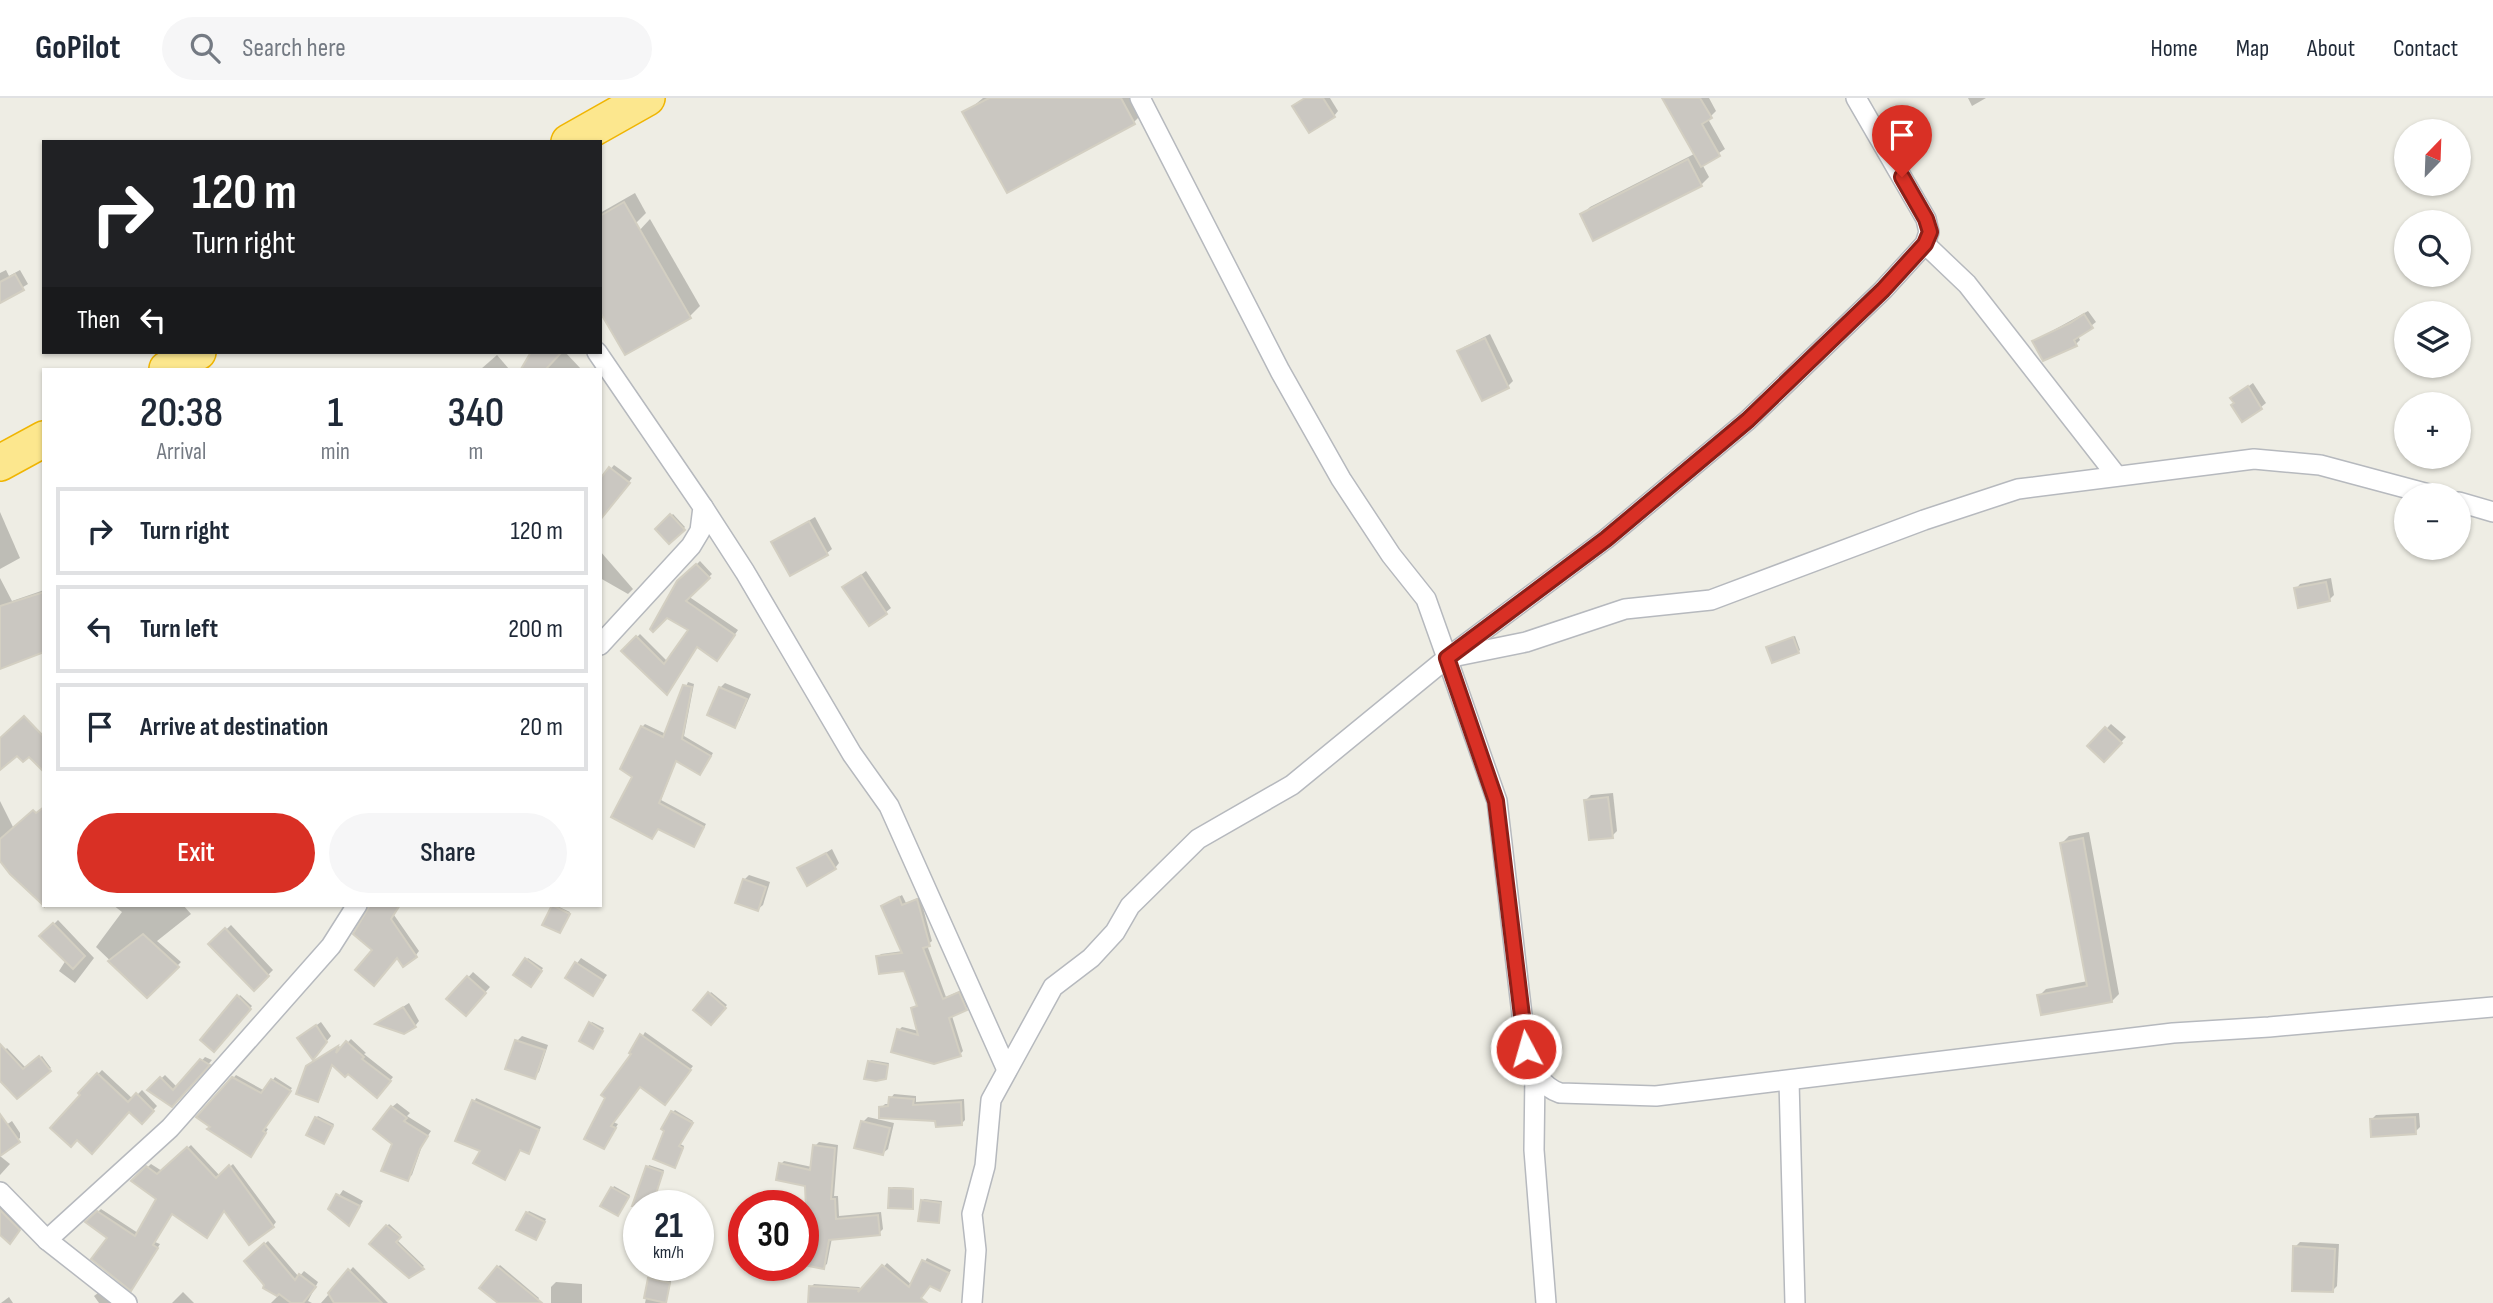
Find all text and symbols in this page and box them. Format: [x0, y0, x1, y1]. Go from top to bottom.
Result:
search box [162, 17, 652, 80]
text: GoPilot [35, 28, 120, 68]
icon: search [186, 29, 224, 67]
text: Search here [242, 33, 346, 64]
text: Home [2150, 34, 2198, 63]
text: Map [2236, 34, 2269, 63]
text: About [2307, 34, 2355, 63]
text: Contact [2393, 34, 2458, 63]
pin [1872, 105, 1932, 177]
icon: arrive [1883, 116, 1921, 154]
north arrow [2394, 119, 2471, 196]
map controls [2394, 119, 2471, 560]
text: 120 m [192, 164, 297, 223]
icon: right [77, 168, 168, 259]
button: search [2394, 210, 2471, 287]
text: Turn right [192, 224, 296, 263]
icon: left [134, 301, 172, 339]
button: layers [2394, 301, 2471, 378]
text: Then [77, 305, 120, 336]
text: 20:38 [140, 388, 223, 439]
text: 1 [327, 388, 343, 439]
text: 340 [448, 388, 504, 439]
button: + [2394, 392, 2471, 469]
text: Arrival [157, 438, 206, 466]
text: min [321, 438, 350, 466]
text: m [468, 438, 483, 466]
button: − [2394, 483, 2471, 560]
icon: right [81, 512, 119, 550]
text: Turn right [140, 516, 229, 547]
text: 120 m [510, 516, 563, 547]
icon: left [81, 610, 119, 648]
text: Turn left [140, 614, 218, 645]
text: 200 m [508, 614, 563, 645]
icon: arrive [81, 708, 119, 746]
text: Arrive at destination [140, 712, 328, 743]
text: 20 m [520, 712, 563, 743]
button: Exit [77, 813, 315, 893]
button: Share [329, 813, 567, 893]
position arrow [1489, 1012, 1563, 1086]
speed limit sign: 30 [728, 1190, 819, 1281]
text: 21 [654, 1205, 683, 1248]
text: km/h [653, 1242, 684, 1263]

